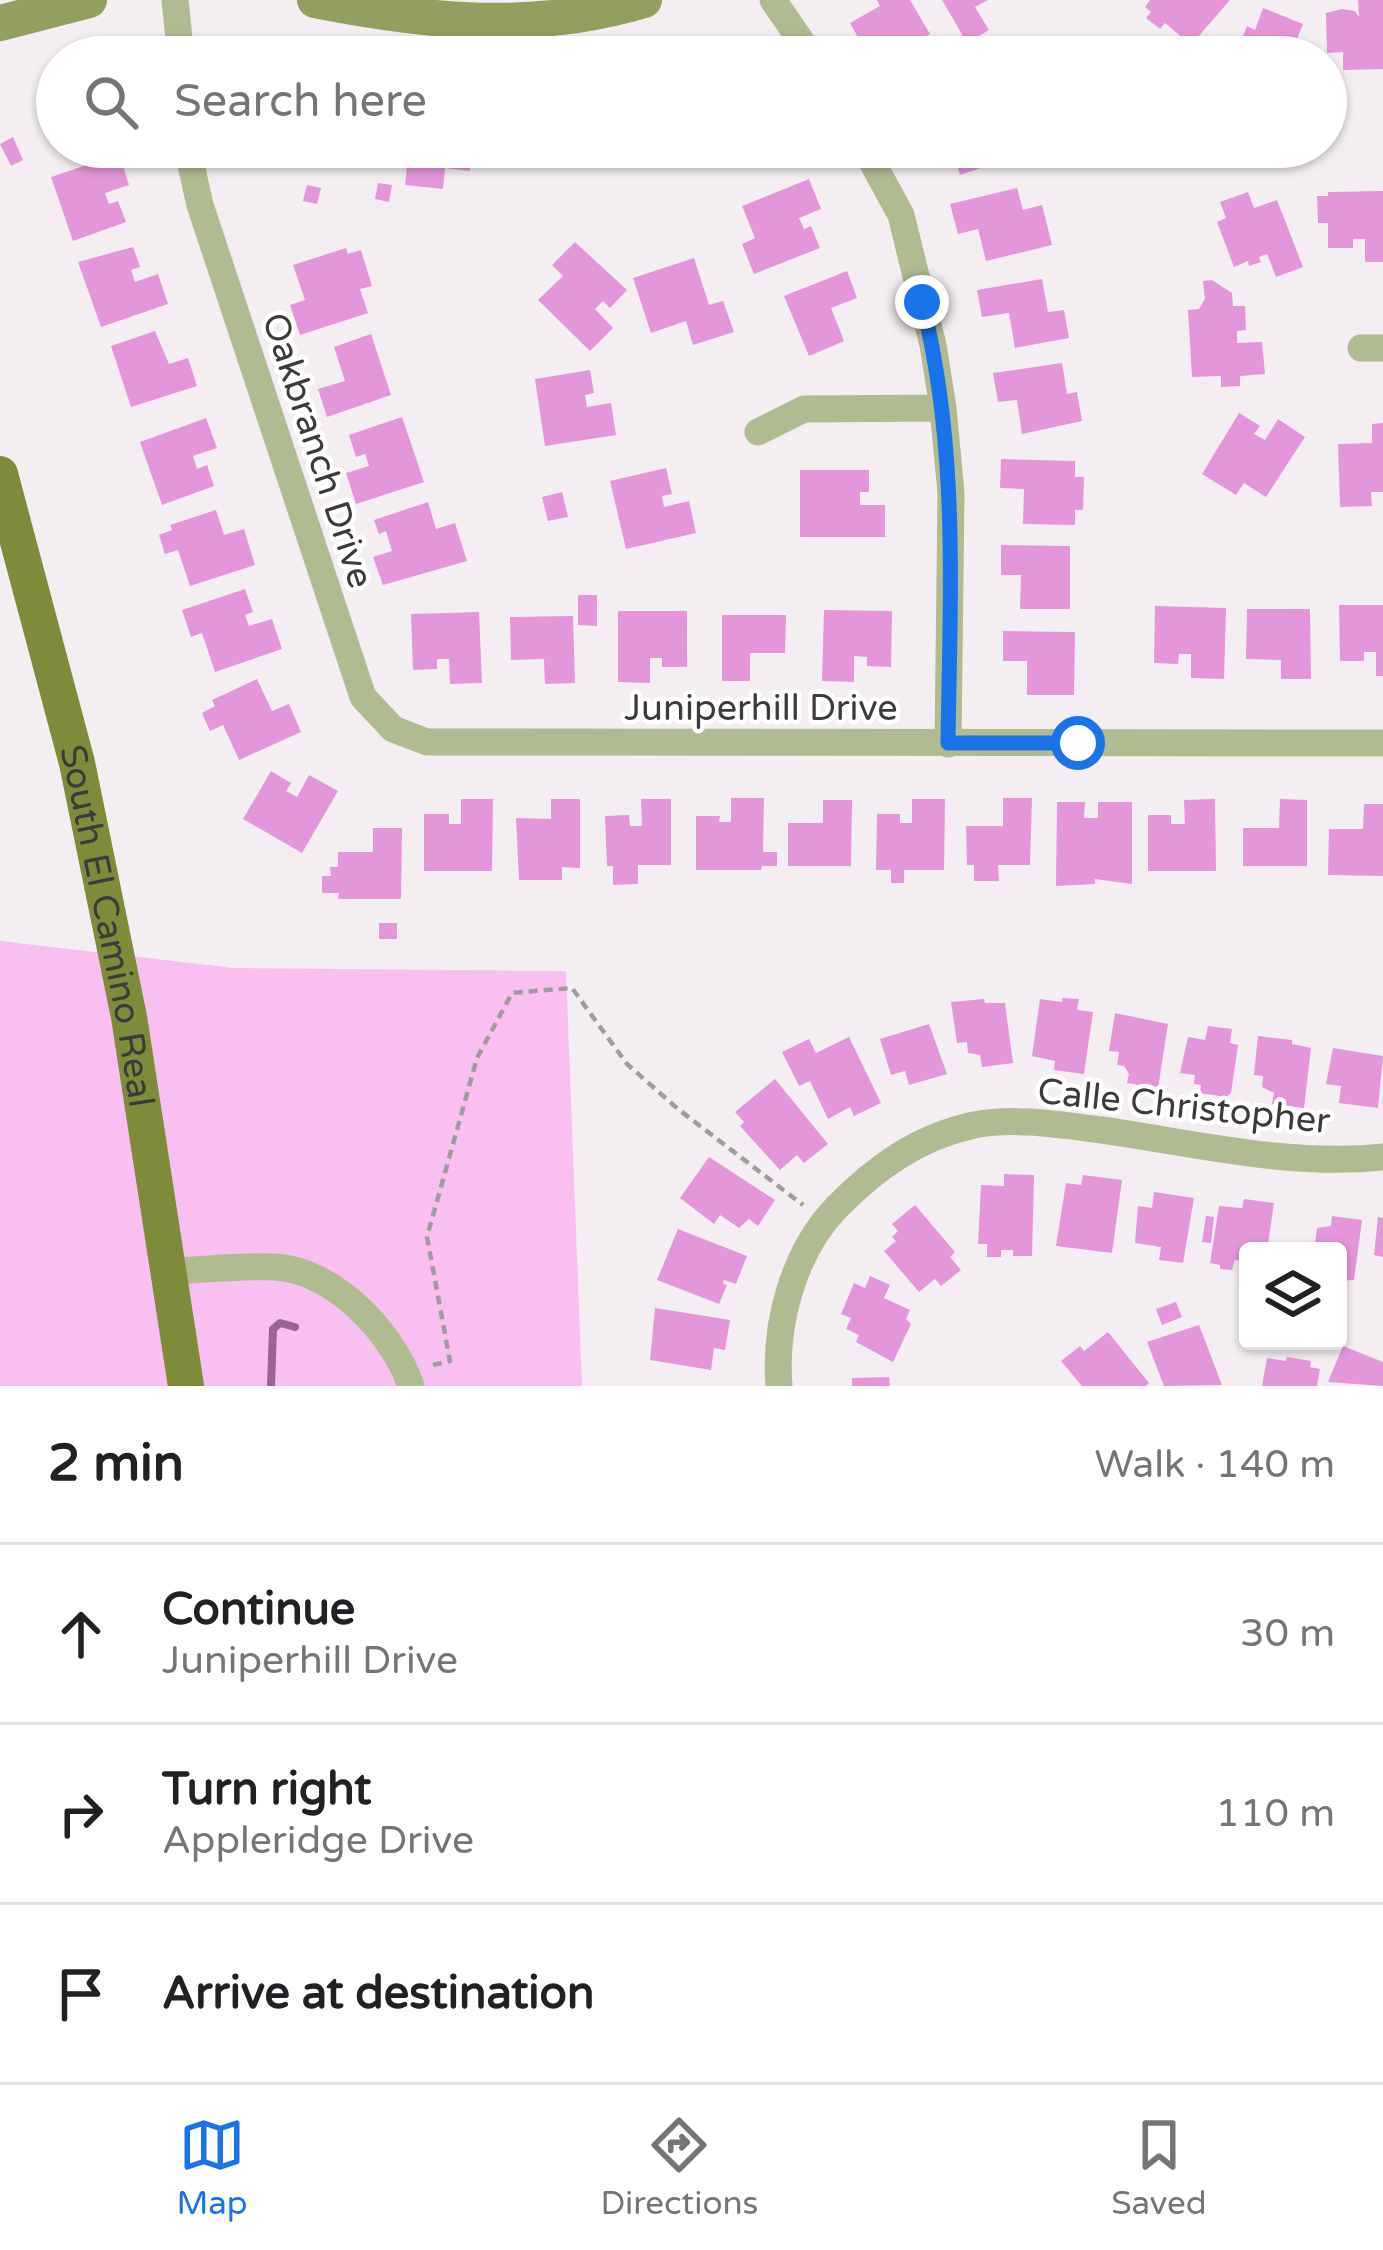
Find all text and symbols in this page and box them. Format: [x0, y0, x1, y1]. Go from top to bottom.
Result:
search box [36, 36, 1347, 168]
icon: search [78, 69, 144, 135]
text: Search here [174, 75, 427, 129]
route end [895, 275, 949, 329]
street label: Oakbranch Drive [253, 308, 382, 593]
street label: Juniperhill Drive [624, 687, 898, 730]
route start [1051, 716, 1105, 770]
street label: South El Camino Real [50, 740, 163, 1110]
street label: Calle Christopher [1035, 1070, 1332, 1143]
map controls [1239, 1242, 1347, 1350]
button: layers [1239, 1242, 1347, 1350]
text: 2 min [48, 1433, 184, 1495]
text: Walk · 140 m [1094, 1441, 1335, 1488]
text: Continue [162, 1583, 355, 1637]
icon: ahead [48, 1601, 114, 1667]
text: 30 m [1240, 1610, 1335, 1657]
text: Juniperhill Drive [162, 1637, 458, 1684]
text: Turn right [162, 1763, 371, 1817]
icon: right [48, 1781, 114, 1847]
text: 110 m [1216, 1790, 1335, 1837]
text: Appleridge Drive [162, 1817, 474, 1864]
icon: arrive [48, 1961, 114, 2027]
text: Arrive at destination [162, 1967, 594, 2021]
tab: Map [176, 2112, 248, 2223]
tab: Directions [600, 2112, 758, 2223]
tab: Saved [1111, 2112, 1207, 2223]

